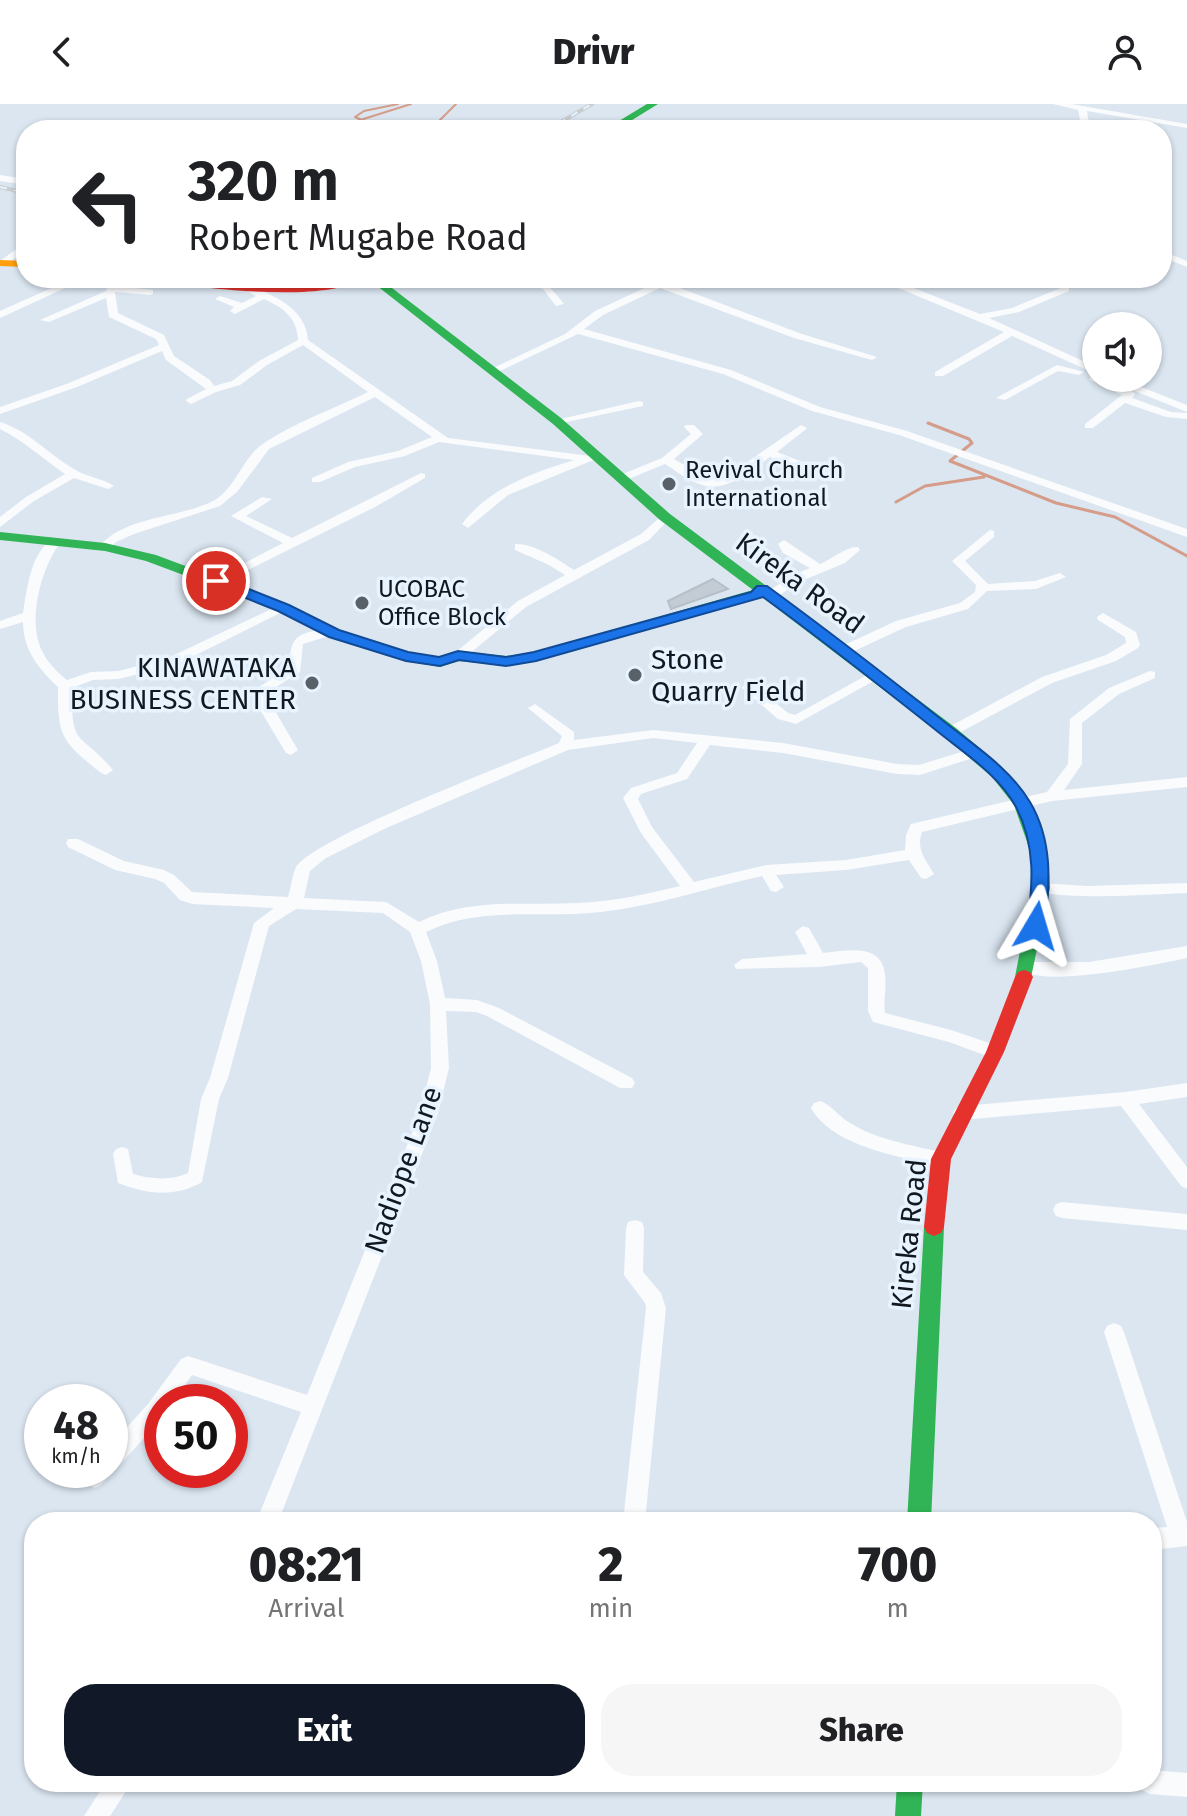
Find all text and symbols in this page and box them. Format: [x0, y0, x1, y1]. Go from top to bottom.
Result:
icon: back [40, 30, 84, 74]
text: Drivr [553, 30, 634, 74]
icon: person [1103, 30, 1147, 74]
text: 320 m [188, 148, 339, 215]
icon: left [56, 152, 160, 256]
text: Robert Mugabe Road [188, 216, 528, 260]
map controls [1082, 312, 1162, 392]
button: sound [1082, 312, 1162, 392]
place label: Revival Church International [685, 456, 844, 512]
marker: Revival Church International [660, 475, 678, 493]
street label: Kireka Road [729, 525, 871, 641]
pin [182, 547, 250, 615]
icon: arrive [194, 559, 238, 603]
place label: UCOBAC Office Block [378, 575, 507, 631]
marker: UCOBAC Office Block [353, 594, 371, 612]
place label: Stone Quarry Field [651, 643, 805, 708]
place label: KINAWATAKA BUSINESS CENTER [70, 651, 296, 716]
marker: Stone Quarry Field [626, 666, 644, 684]
marker: KINAWATAKA BUSINESS CENTER [303, 674, 321, 692]
position arrow [994, 884, 1078, 968]
street label: Nadiope Lane [358, 1082, 448, 1258]
street label: Kireka Road [885, 1157, 933, 1311]
speed limit sign: 50 [144, 1384, 248, 1488]
text: 48 [53, 1402, 99, 1450]
text: km/h [51, 1444, 101, 1468]
text: 08:21 [249, 1536, 364, 1594]
text: 2 [598, 1536, 623, 1594]
text: 700 [858, 1536, 937, 1594]
text: Arrival [268, 1593, 344, 1624]
text: min [588, 1593, 633, 1624]
text: m [887, 1593, 909, 1624]
button: Exit [64, 1684, 585, 1776]
button: Share [601, 1684, 1122, 1776]

